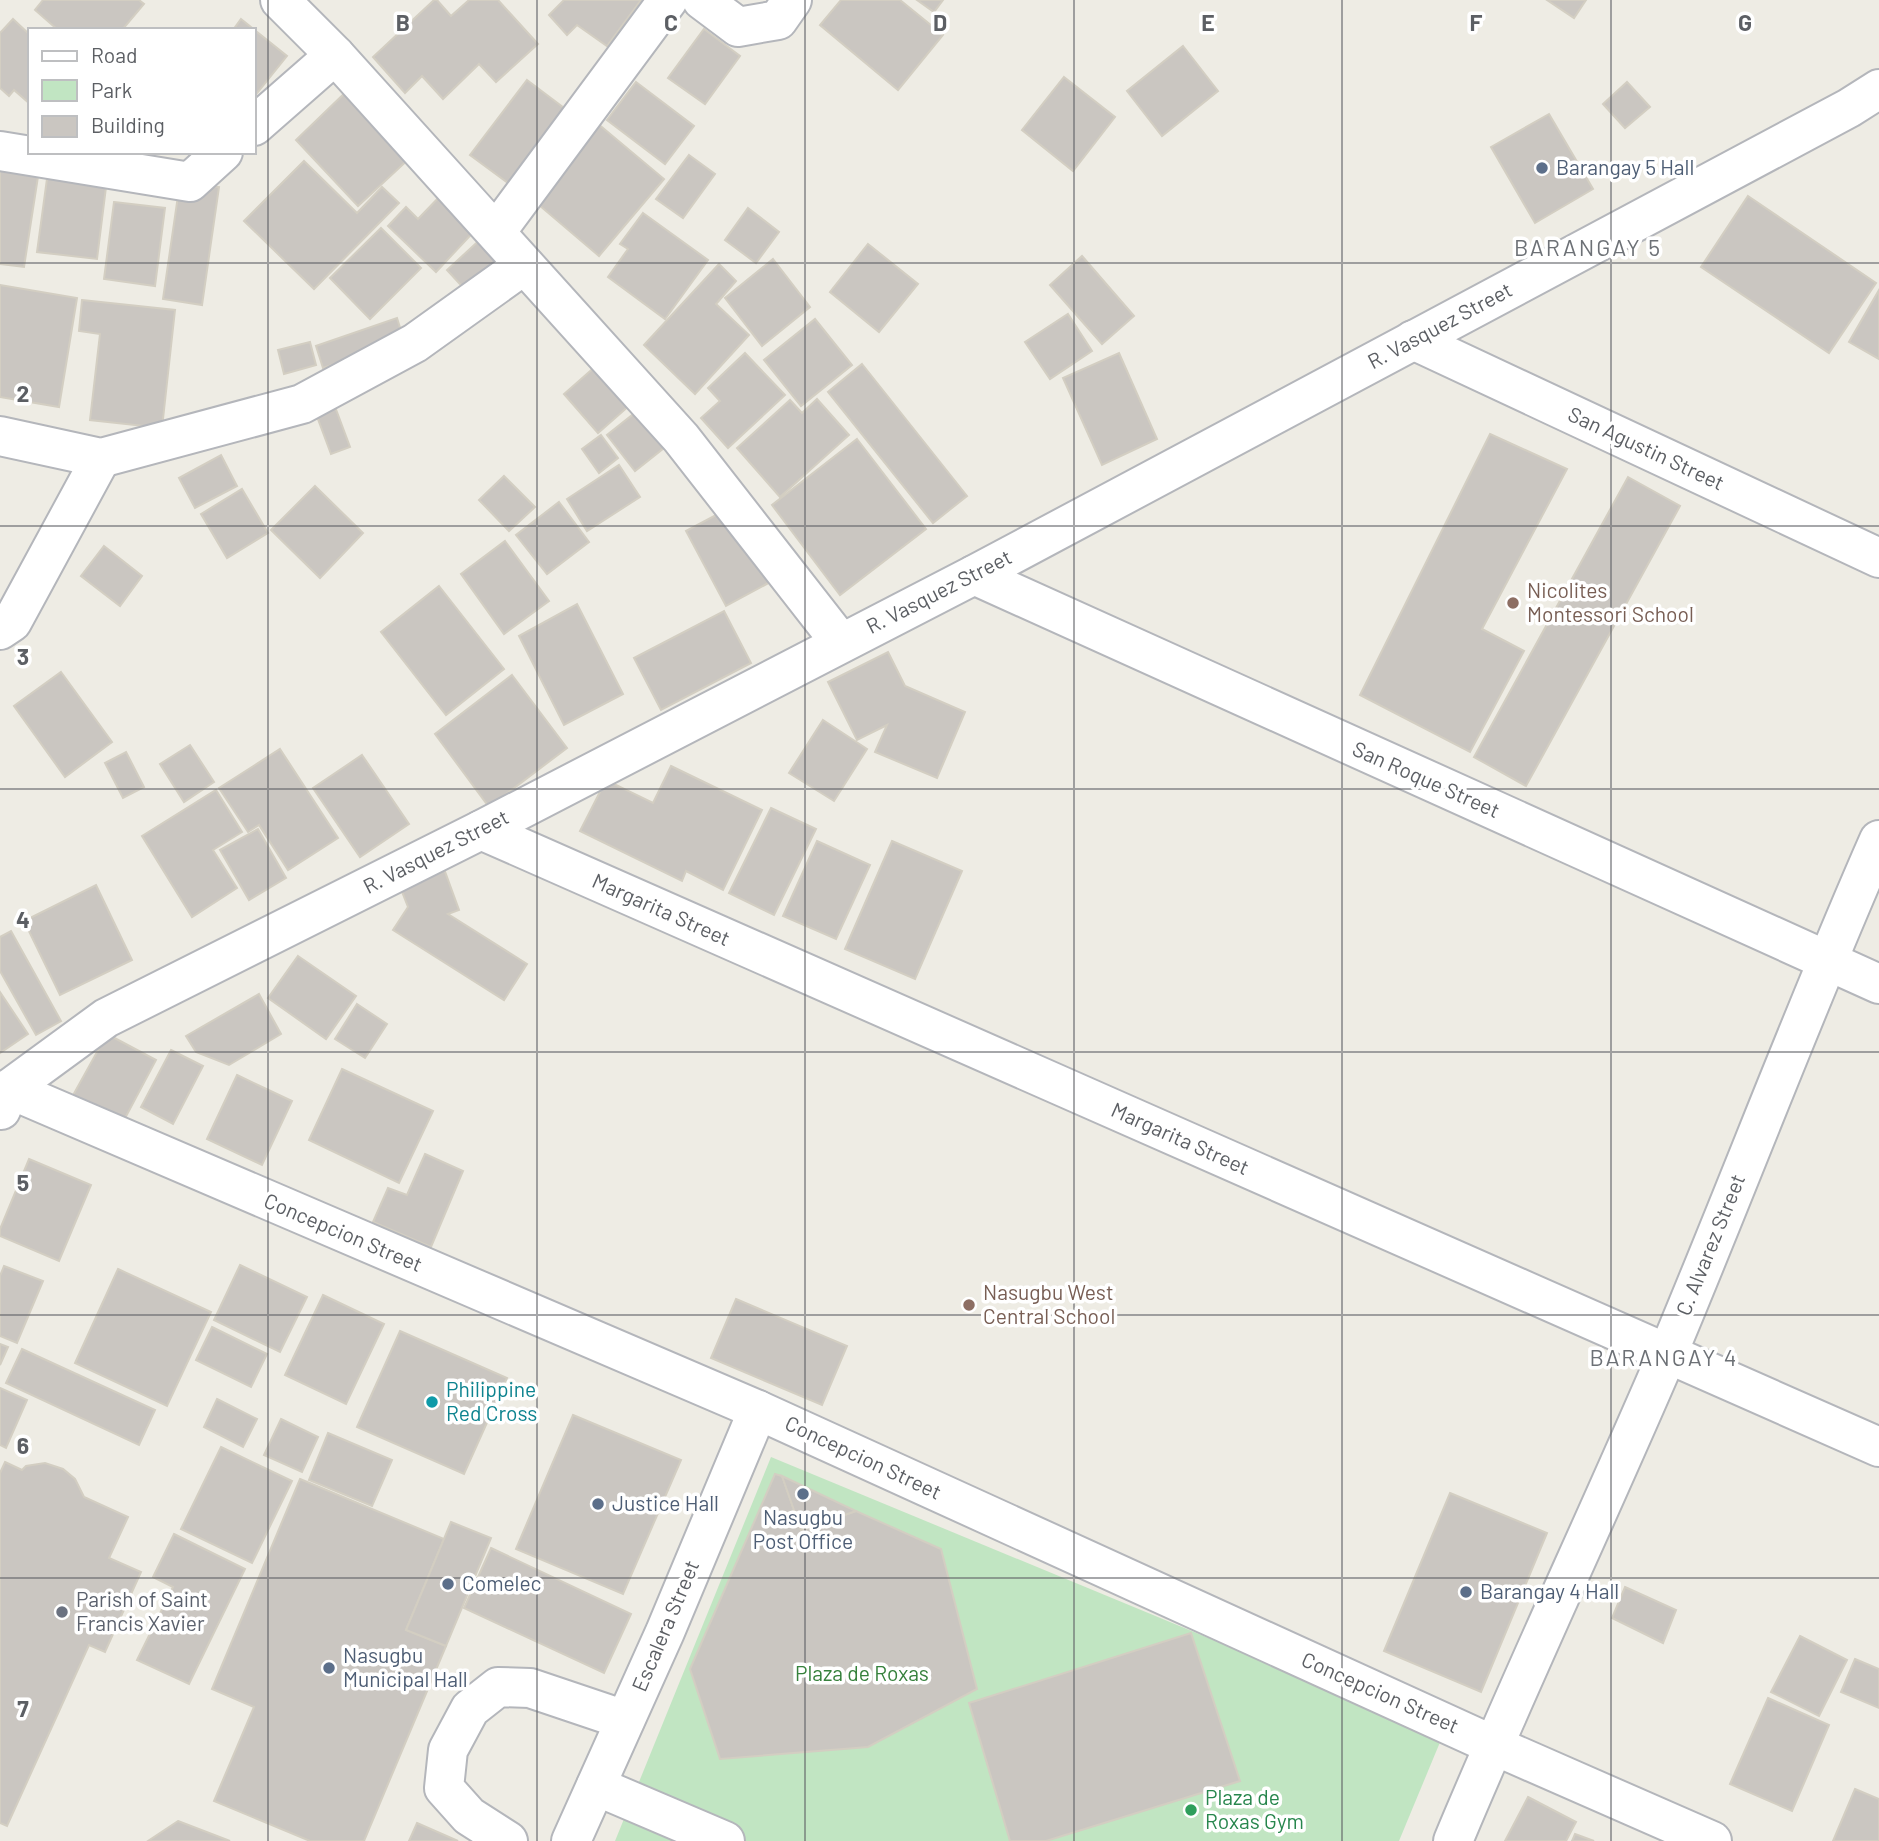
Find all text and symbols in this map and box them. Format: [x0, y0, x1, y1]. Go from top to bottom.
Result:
text: B [396, 8, 410, 36]
text: C [664, 8, 678, 36]
text: D [933, 8, 947, 36]
text: E [1201, 8, 1215, 36]
text: F [1470, 8, 1483, 36]
text: G [1738, 8, 1752, 36]
legend [28, 28, 256, 154]
text: Road [91, 42, 137, 67]
text: Park [91, 77, 132, 102]
text: Building [91, 112, 165, 137]
place label: Barangay 5 Hall [1556, 154, 1694, 179]
marker: Barangay 5 Hall [1534, 160, 1550, 176]
district label: BARANGAY 5 [1514, 233, 1662, 261]
street label: R. Vasquez Street [1363, 276, 1516, 373]
text: 2 [17, 379, 29, 407]
street label: San Agustin Street [1565, 401, 1729, 495]
street label: R. Vasquez Street [861, 543, 1015, 638]
place label: Nicolites Montessori School [1527, 577, 1694, 626]
marker: Nicolites Montessori School [1505, 595, 1521, 611]
text: 3 [17, 642, 29, 670]
street label: San Roque Street [1349, 735, 1504, 822]
street label: R. Vasquez Street [358, 803, 512, 898]
street label: Margarita Street [589, 867, 734, 950]
text: 4 [16, 905, 30, 933]
street label: Margarita Street [1108, 1096, 1253, 1179]
text: 5 [17, 1168, 29, 1196]
street label: C. Alvarez Street [1670, 1170, 1749, 1319]
street label: Concepcion Street [261, 1187, 426, 1276]
place label: Nasugbu West Central School [983, 1279, 1115, 1328]
marker: Nasugbu West Central School [961, 1297, 977, 1313]
district label: BARANGAY 4 [1590, 1343, 1738, 1371]
place label: Philippine Red Cross [446, 1376, 537, 1425]
marker: Philippine Red Cross [424, 1394, 440, 1410]
street label: Concepcion Street [782, 1410, 946, 1504]
text: 6 [17, 1431, 29, 1459]
marker: Nasugbu Post Office [795, 1486, 811, 1502]
place label: Justice Hall [612, 1490, 719, 1515]
marker: Justice Hall [590, 1496, 606, 1512]
place label: Nasugbu Post Office [753, 1504, 853, 1553]
street label: Escalera Street [626, 1556, 704, 1695]
place label: Comelec [462, 1570, 542, 1595]
marker: Comelec [440, 1576, 456, 1592]
place label: Barangay 4 Hall [1480, 1578, 1619, 1603]
marker: Barangay 4 Hall [1458, 1584, 1474, 1600]
place label: Parish of Saint Francis Xavier [76, 1586, 208, 1635]
marker: Parish of Saint Francis Xavier [54, 1604, 70, 1620]
place label: Nasugbu Municipal Hall [343, 1642, 468, 1691]
street label: Concepcion Street [1298, 1646, 1463, 1738]
marker: Nasugbu Municipal Hall [321, 1660, 337, 1676]
park label: Plaza de Roxas [795, 1660, 929, 1685]
text: 7 [17, 1694, 29, 1722]
place label: Plaza de Roxas Gym [1205, 1784, 1304, 1833]
marker: Plaza de Roxas Gym [1183, 1802, 1199, 1818]

